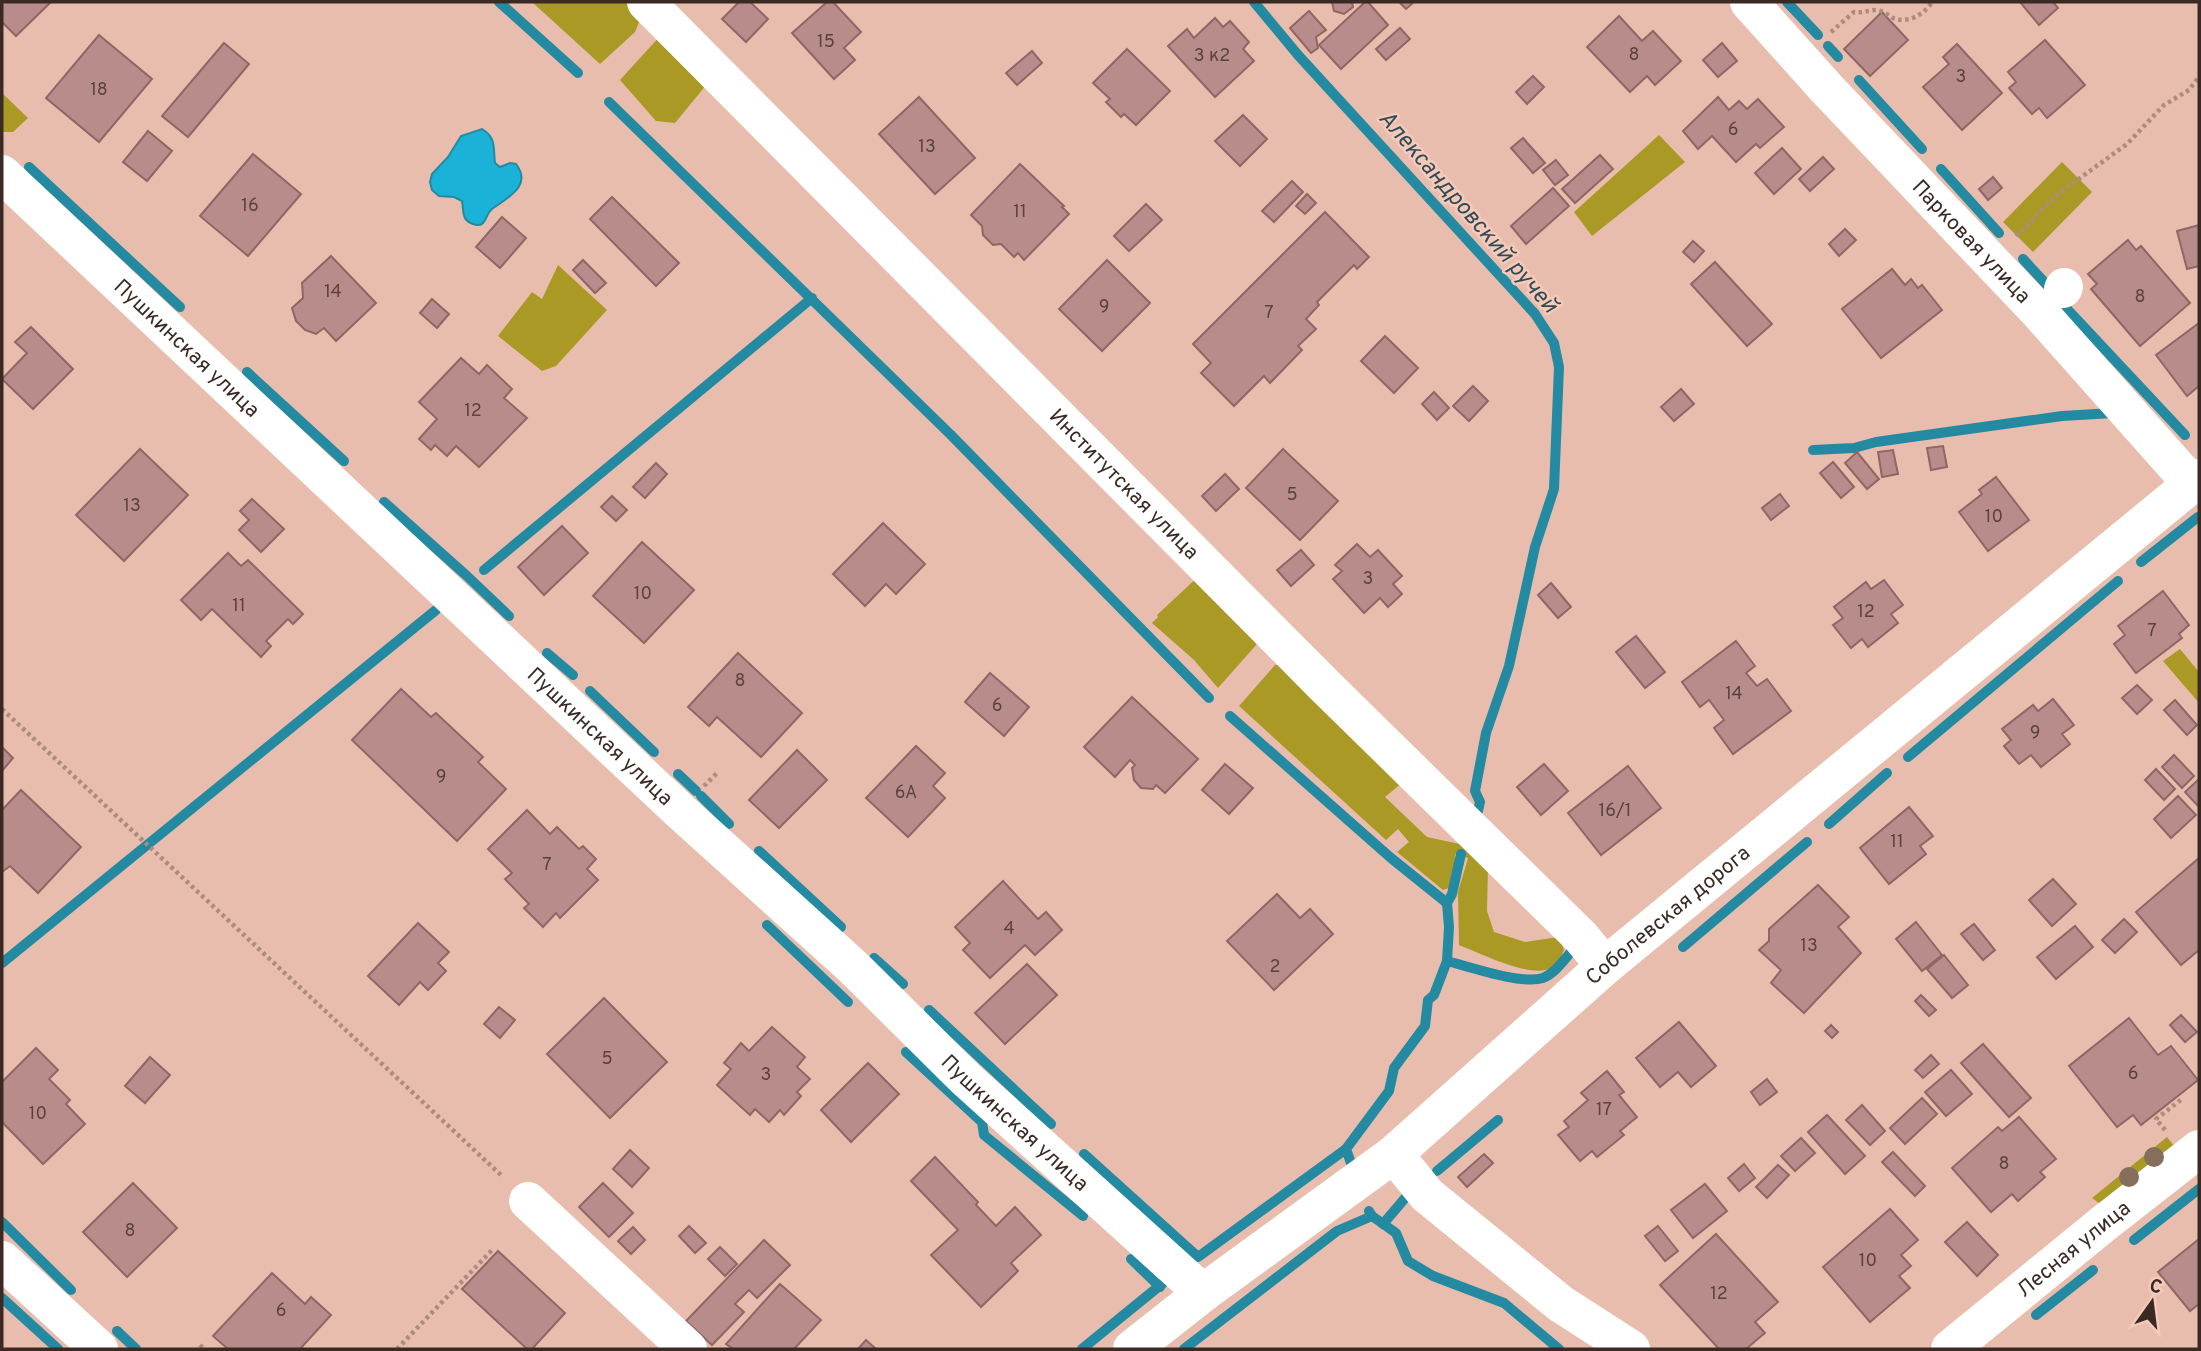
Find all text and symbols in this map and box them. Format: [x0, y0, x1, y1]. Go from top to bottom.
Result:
house number: 15 [817, 31, 835, 54]
house number: 8 [1629, 44, 1640, 67]
house number: 3 к2 [1194, 45, 1230, 68]
house number: 3 [1956, 66, 1966, 89]
house number: 18 [90, 79, 108, 102]
water label: Александровский ручей [1371, 105, 1564, 321]
house number: 6 [1728, 119, 1738, 142]
house number: 13 [918, 136, 936, 159]
street label: Парковая улица [1906, 175, 2036, 310]
house number: 16 [241, 195, 259, 218]
house number: 11 [1013, 201, 1027, 224]
street label: Пушкинская улица [107, 274, 265, 424]
house number: 14 [324, 281, 342, 304]
house number: 8 [2135, 286, 2146, 309]
house number: 9 [1099, 296, 1109, 319]
house number: 7 [1264, 302, 1274, 325]
house number: 12 [464, 400, 482, 423]
street label: Институтская улица [1042, 404, 1204, 566]
house number: 5 [1286, 484, 1298, 507]
house number: 13 [123, 495, 141, 518]
house number: 10 [1985, 506, 2003, 529]
house number: 3 [1363, 568, 1373, 591]
house number: 10 [634, 583, 652, 606]
house number: 11 [232, 595, 246, 618]
house number: 12 [1857, 601, 1875, 624]
house number: 7 [2147, 620, 2157, 643]
street label: Пушкинская улица [521, 662, 678, 812]
house number: 8 [735, 670, 746, 693]
house number: 14 [1725, 683, 1743, 706]
house number: 6 [992, 695, 1002, 718]
house number: 9 [2030, 722, 2040, 745]
house number: 9 [436, 766, 446, 789]
house number: 6А [895, 782, 917, 805]
house number: 16/1 [1599, 800, 1632, 823]
house number: 11 [1890, 831, 1904, 854]
street label: Соболевская дорога [1581, 840, 1756, 992]
house number: 7 [542, 854, 552, 877]
house number: 4 [1003, 918, 1015, 941]
house number: 13 [1800, 935, 1818, 958]
house number: 2 [1269, 956, 1281, 979]
house number: 5 [601, 1048, 613, 1071]
street label: Пушкинская улица [934, 1050, 1094, 1198]
house number: 6 [2128, 1063, 2138, 1086]
house number: 3 [761, 1064, 771, 1087]
house number: 17 [1596, 1099, 1612, 1122]
house number: 10 [29, 1103, 47, 1126]
house number: 8 [1999, 1153, 2010, 1176]
street label: Лесная улица [2012, 1195, 2137, 1304]
house number: 8 [125, 1220, 136, 1243]
house number: 10 [1859, 1250, 1877, 1273]
north arrow [2117, 1267, 2187, 1337]
text: С [2147, 1274, 2164, 1301]
house number: 12 [1710, 1283, 1728, 1306]
house number: 6 [276, 1300, 286, 1323]

